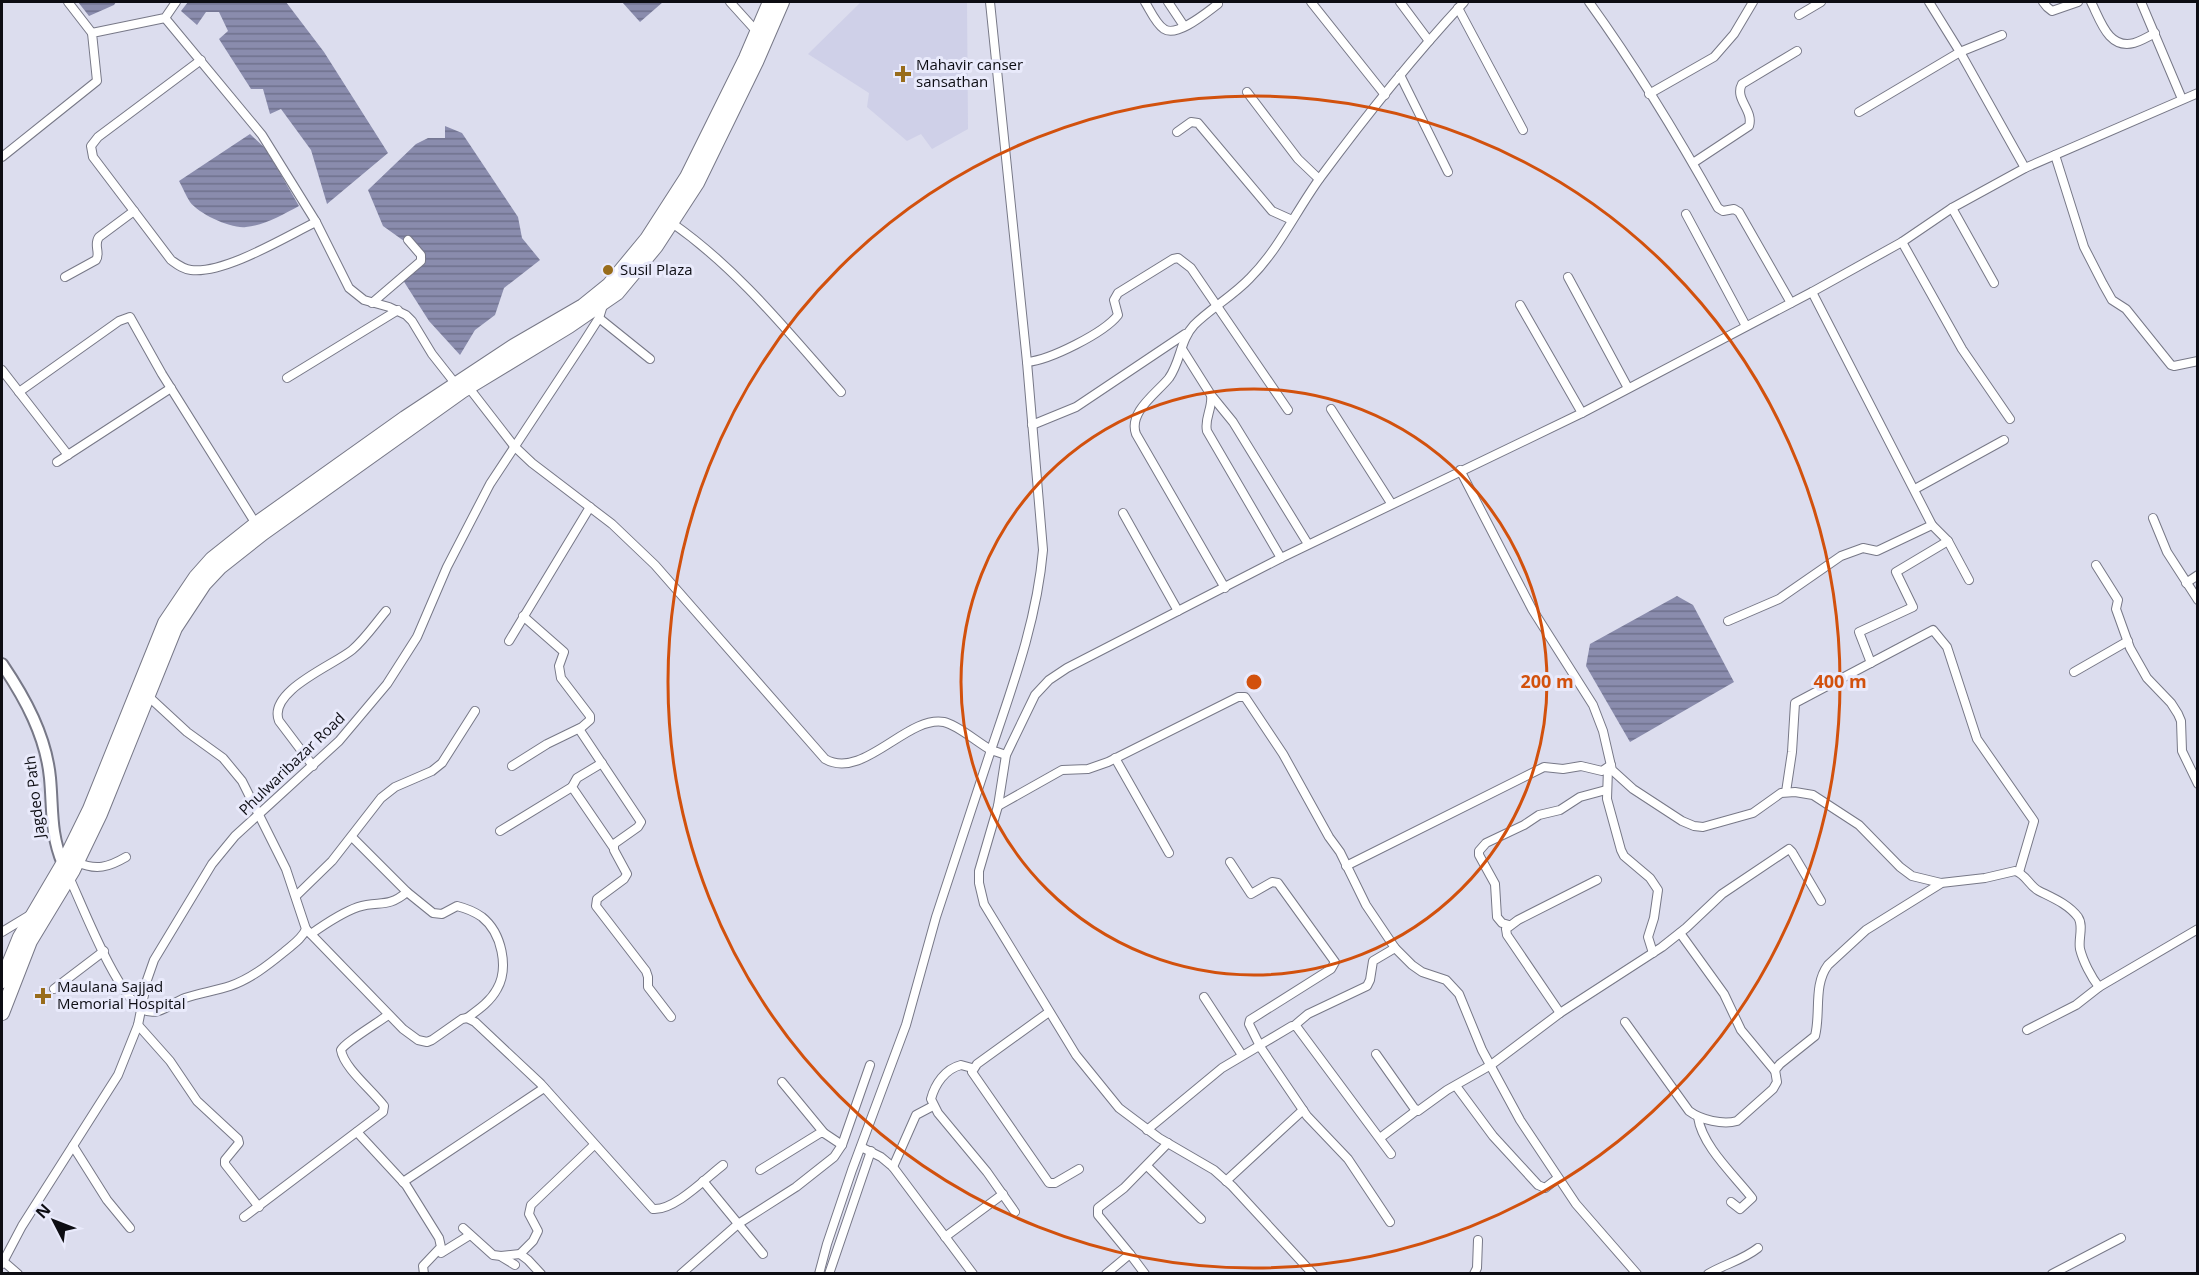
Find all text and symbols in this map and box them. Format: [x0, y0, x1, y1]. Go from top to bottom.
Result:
place label: Mahavir canser sansathan [916, 54, 1023, 91]
marker: Mahavir canser sansathan [894, 65, 912, 83]
place label: Susil Plaza [620, 259, 693, 279]
marker: Susil Plaza [601, 263, 615, 277]
text: 200 m [1520, 669, 1574, 693]
text: 400 m [1813, 669, 1867, 693]
centre of rings [1244, 672, 1264, 692]
street label: Phulwaribazar Road [234, 708, 349, 819]
street label: Jagdeo Path [19, 755, 49, 841]
place label: Maulana Sajjad Memorial Hospital [57, 976, 185, 1013]
marker: Maulana Sajjad Memorial Hospital [34, 987, 52, 1005]
north arrow [24, 1191, 84, 1251]
text: N [30, 1199, 55, 1223]

